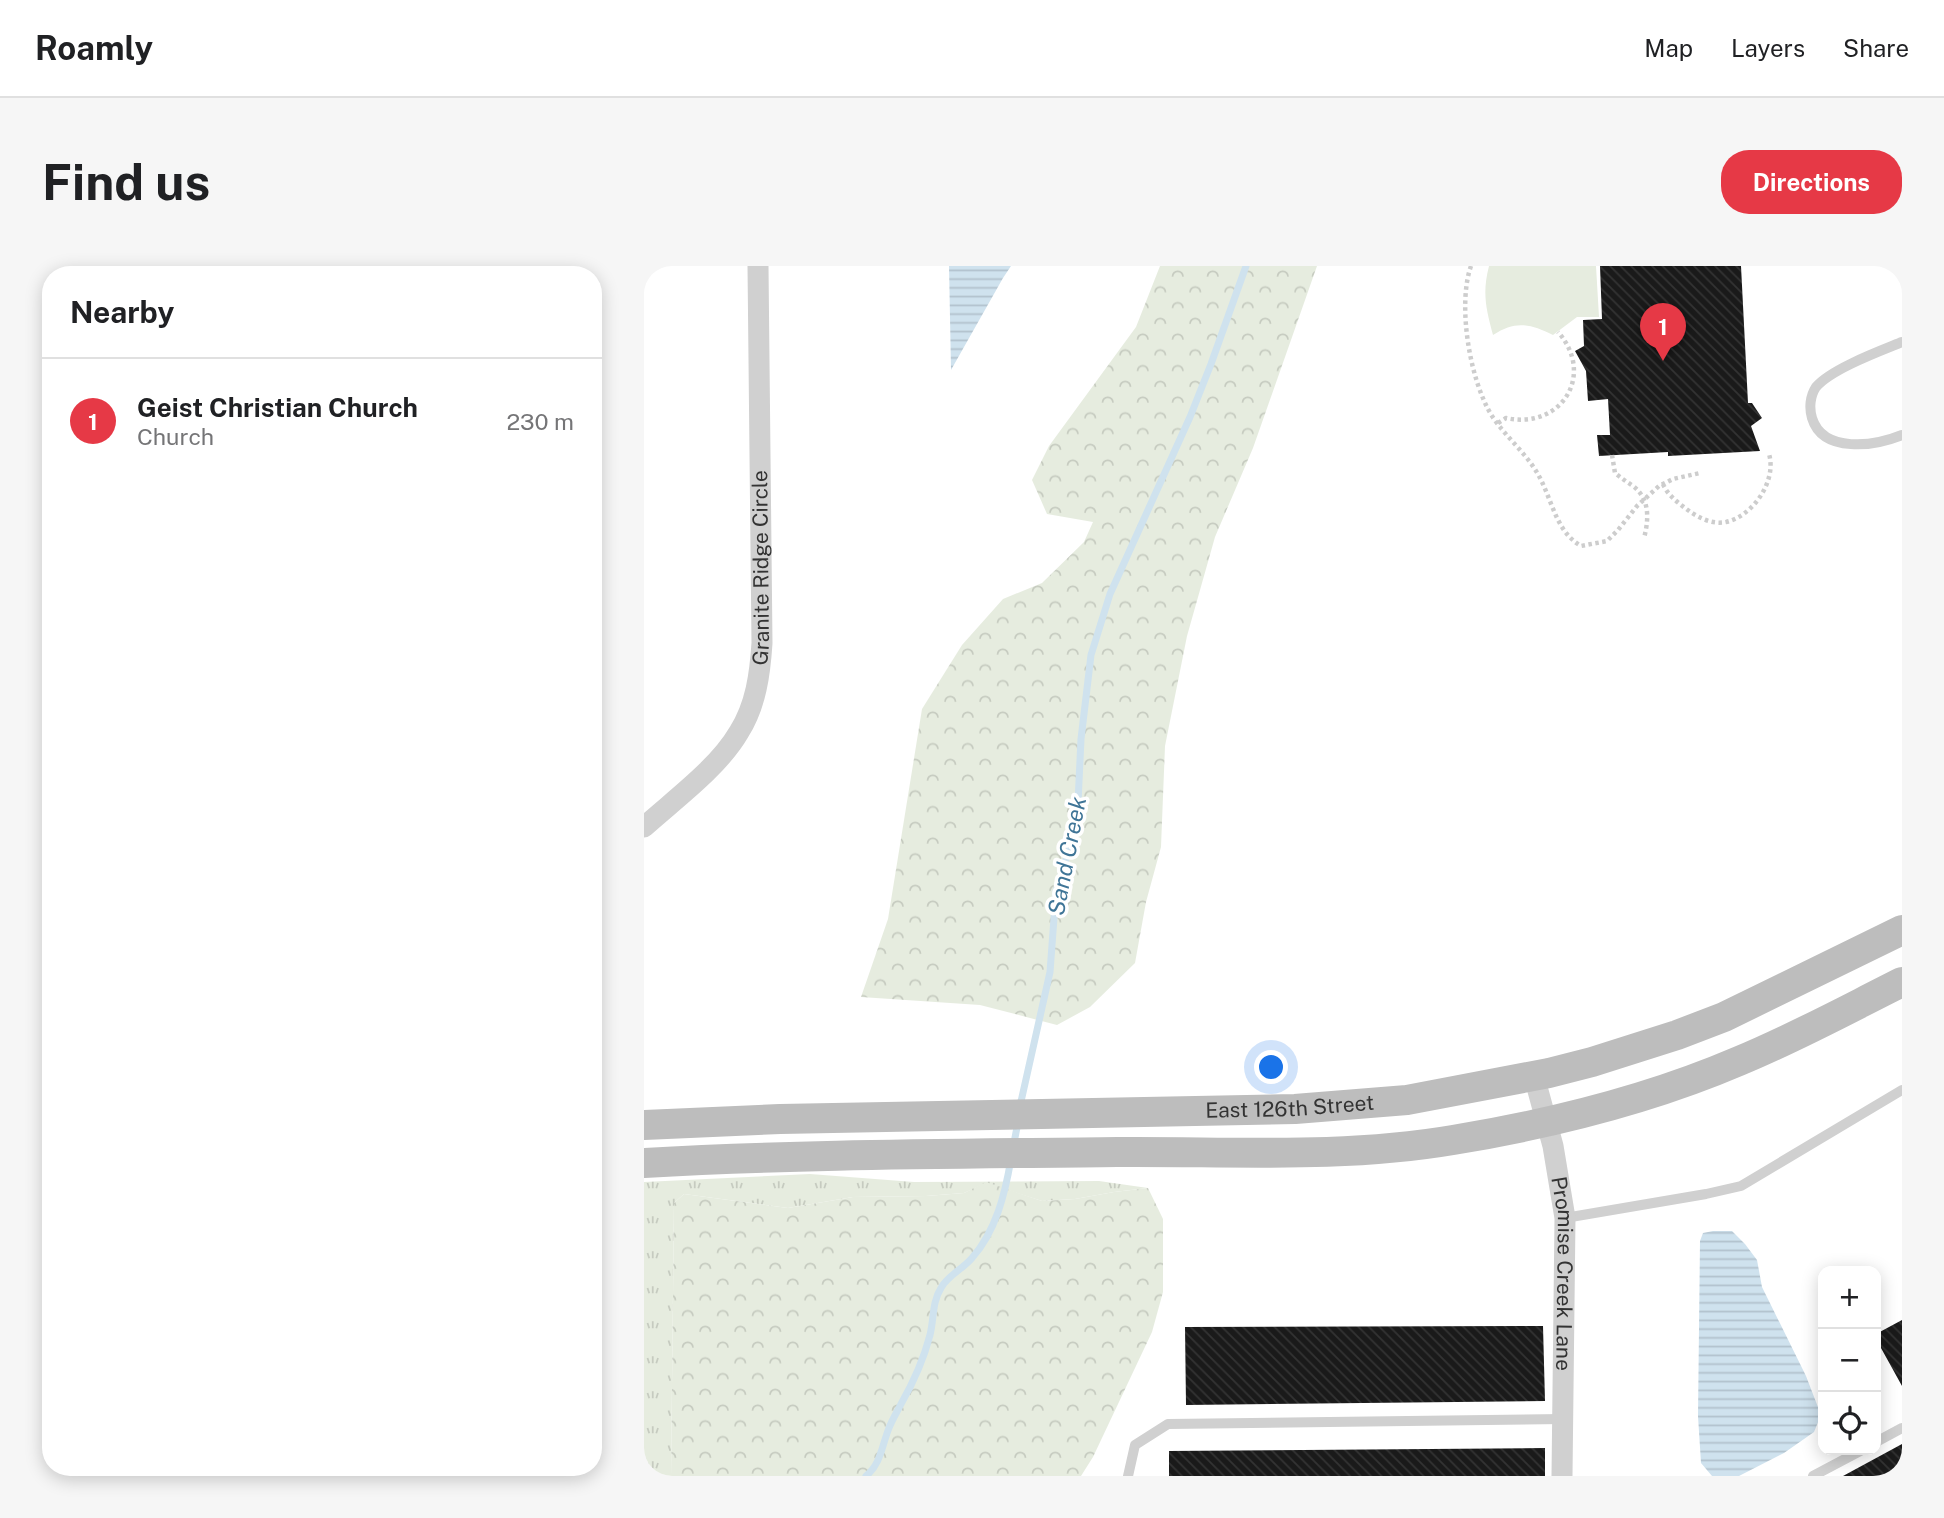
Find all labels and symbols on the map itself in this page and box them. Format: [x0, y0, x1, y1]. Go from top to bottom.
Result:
pin: 1 [1640, 303, 1686, 361]
street label: Granite Ridge Circle [747, 470, 774, 667]
water label: Sand Creek [1042, 794, 1091, 917]
your location [1254, 1050, 1288, 1084]
street label: East 126th Street [1205, 1090, 1375, 1123]
street label: Promise Creek Lane [1546, 1174, 1578, 1371]

